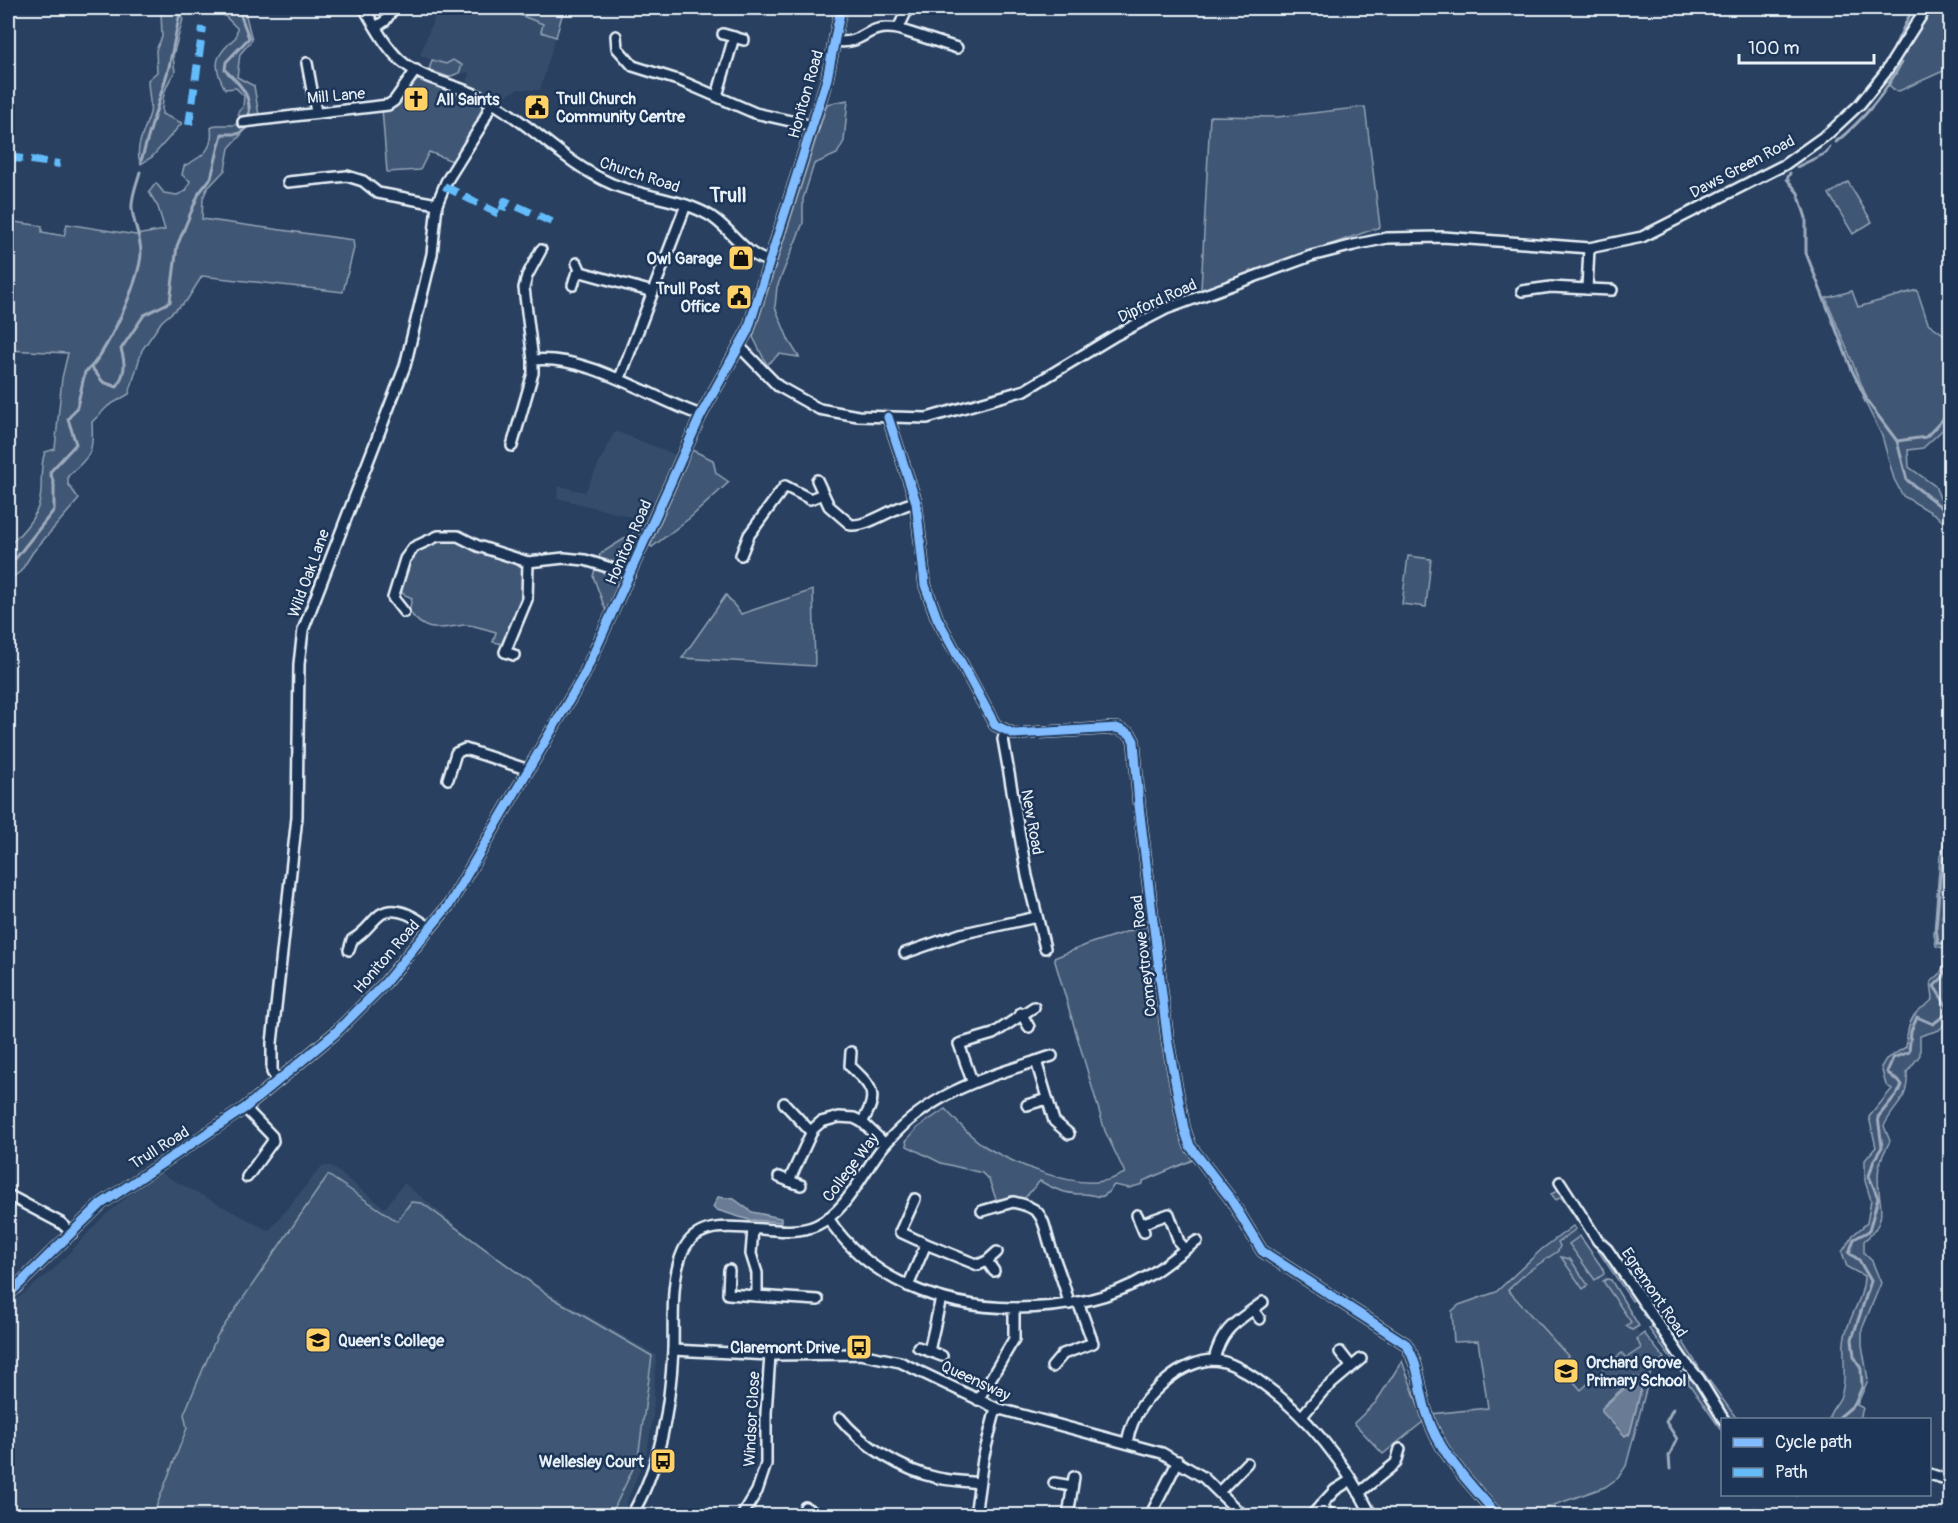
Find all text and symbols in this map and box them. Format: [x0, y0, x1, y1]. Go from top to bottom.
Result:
scale bar [1739, 27, 1874, 65]
text: 100 m [1748, 37, 1800, 60]
street label: Honiton Road [784, 48, 828, 141]
street label: Mill Lane [306, 83, 366, 109]
church icon: All Saints [401, 84, 431, 114]
place label: Trull Church Community Centre [555, 89, 686, 127]
place label: All Saints [436, 90, 500, 110]
public building icon: Trull Church Community Centre [522, 92, 552, 122]
street label: Daws Green Road [1687, 131, 1798, 203]
street label: Church Road [597, 153, 682, 197]
district label: Trull [708, 183, 747, 208]
shop icon: Owl Garage [726, 243, 756, 273]
place label: Owl Garage [647, 249, 723, 269]
street label: Dipford Road [1115, 275, 1200, 327]
place label: Trull Post Office [655, 279, 721, 317]
public building icon: Trull Post Office [724, 282, 754, 312]
street label: Honiton Road [601, 497, 657, 588]
street label: Wild Oak Lane [284, 526, 334, 620]
street label: New Road [1016, 788, 1048, 856]
street label: Comeytrowe Road [1127, 894, 1161, 1018]
street label: Honiton Road [349, 916, 424, 998]
street label: Trull Road [126, 1122, 193, 1174]
street label: College Way [818, 1129, 883, 1206]
street label: Egremont Road [1617, 1244, 1692, 1341]
school or university icon: Queen's College [303, 1325, 333, 1355]
place label: Queen's College [338, 1331, 445, 1351]
bus stop icon: Claremont Drive [844, 1332, 874, 1362]
place label: Claremont Drive [730, 1338, 841, 1358]
place label: Orchard Grove Primary School [1586, 1353, 1686, 1391]
street label: Queensway [938, 1356, 1014, 1406]
school or university icon: Orchard Grove Primary School [1551, 1356, 1581, 1386]
street label: Windsor Close [740, 1371, 764, 1467]
legend [1721, 1418, 1931, 1496]
text: Cycle path [1775, 1431, 1852, 1454]
bus stop icon: Wellesley Court [648, 1446, 678, 1476]
place label: Wellesley Court [539, 1452, 645, 1472]
text: Path [1775, 1461, 1808, 1484]

